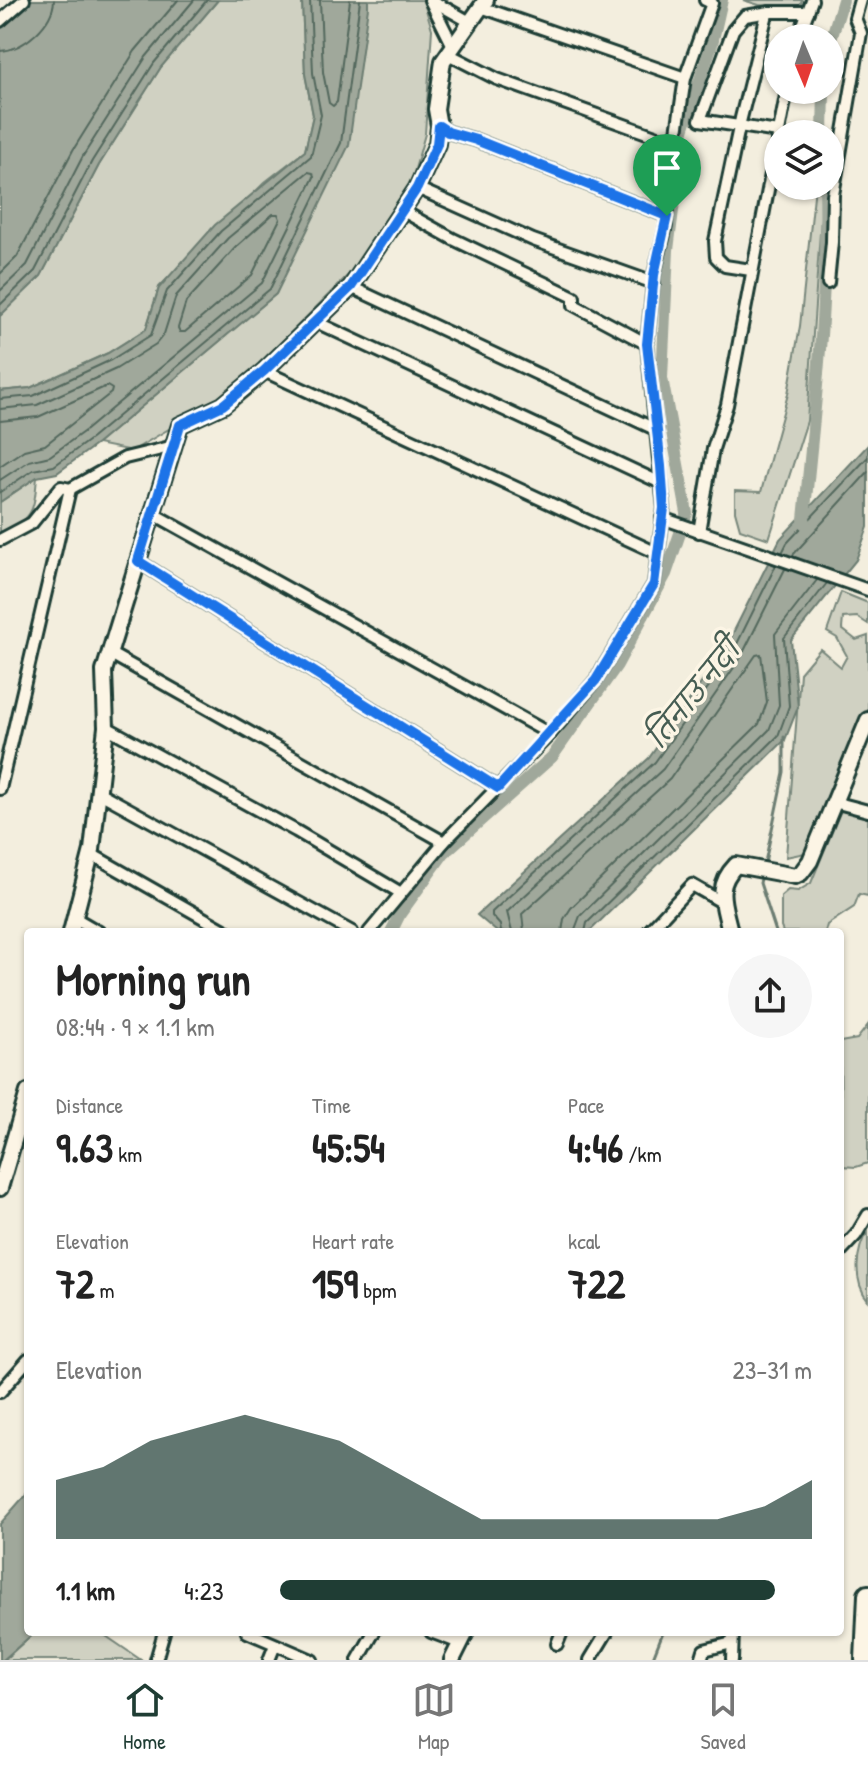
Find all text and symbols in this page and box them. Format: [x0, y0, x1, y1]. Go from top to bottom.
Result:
north arrow [764, 24, 844, 104]
map controls [764, 24, 844, 200]
button: layers [764, 120, 844, 200]
pin [633, 134, 701, 216]
icon: arrive [645, 146, 689, 190]
water label: तिनाउ नदी [635, 624, 753, 756]
text: Morning run [56, 949, 251, 1009]
button: share [728, 954, 812, 1038]
text: 08:44 · 9 × 1.1 km [56, 1009, 215, 1044]
text: Distance [56, 1090, 123, 1120]
text: Time [312, 1090, 351, 1120]
text: Pace [568, 1090, 605, 1120]
text: 9.63 [56, 1120, 113, 1174]
text: 45:54 [312, 1120, 385, 1174]
text: 4:46 [568, 1120, 623, 1174]
text: km [113, 1139, 142, 1169]
text: /km [623, 1139, 662, 1169]
text: Elevation [56, 1226, 129, 1256]
text: Heart rate [312, 1226, 394, 1256]
text: kcal [568, 1226, 600, 1256]
text: 72 [56, 1256, 95, 1310]
text: 159 [312, 1256, 358, 1310]
text: 722 [568, 1256, 625, 1310]
text: m [95, 1275, 115, 1305]
text: bpm [358, 1275, 397, 1305]
text: Elevation [56, 1352, 142, 1387]
text: 23–31 m [733, 1352, 812, 1387]
text: 1.1 km [56, 1573, 115, 1608]
text: 4:23 [184, 1573, 224, 1608]
tab: Home [123, 1678, 167, 1756]
tab: Map [412, 1678, 456, 1756]
tab: Saved [701, 1678, 745, 1756]

